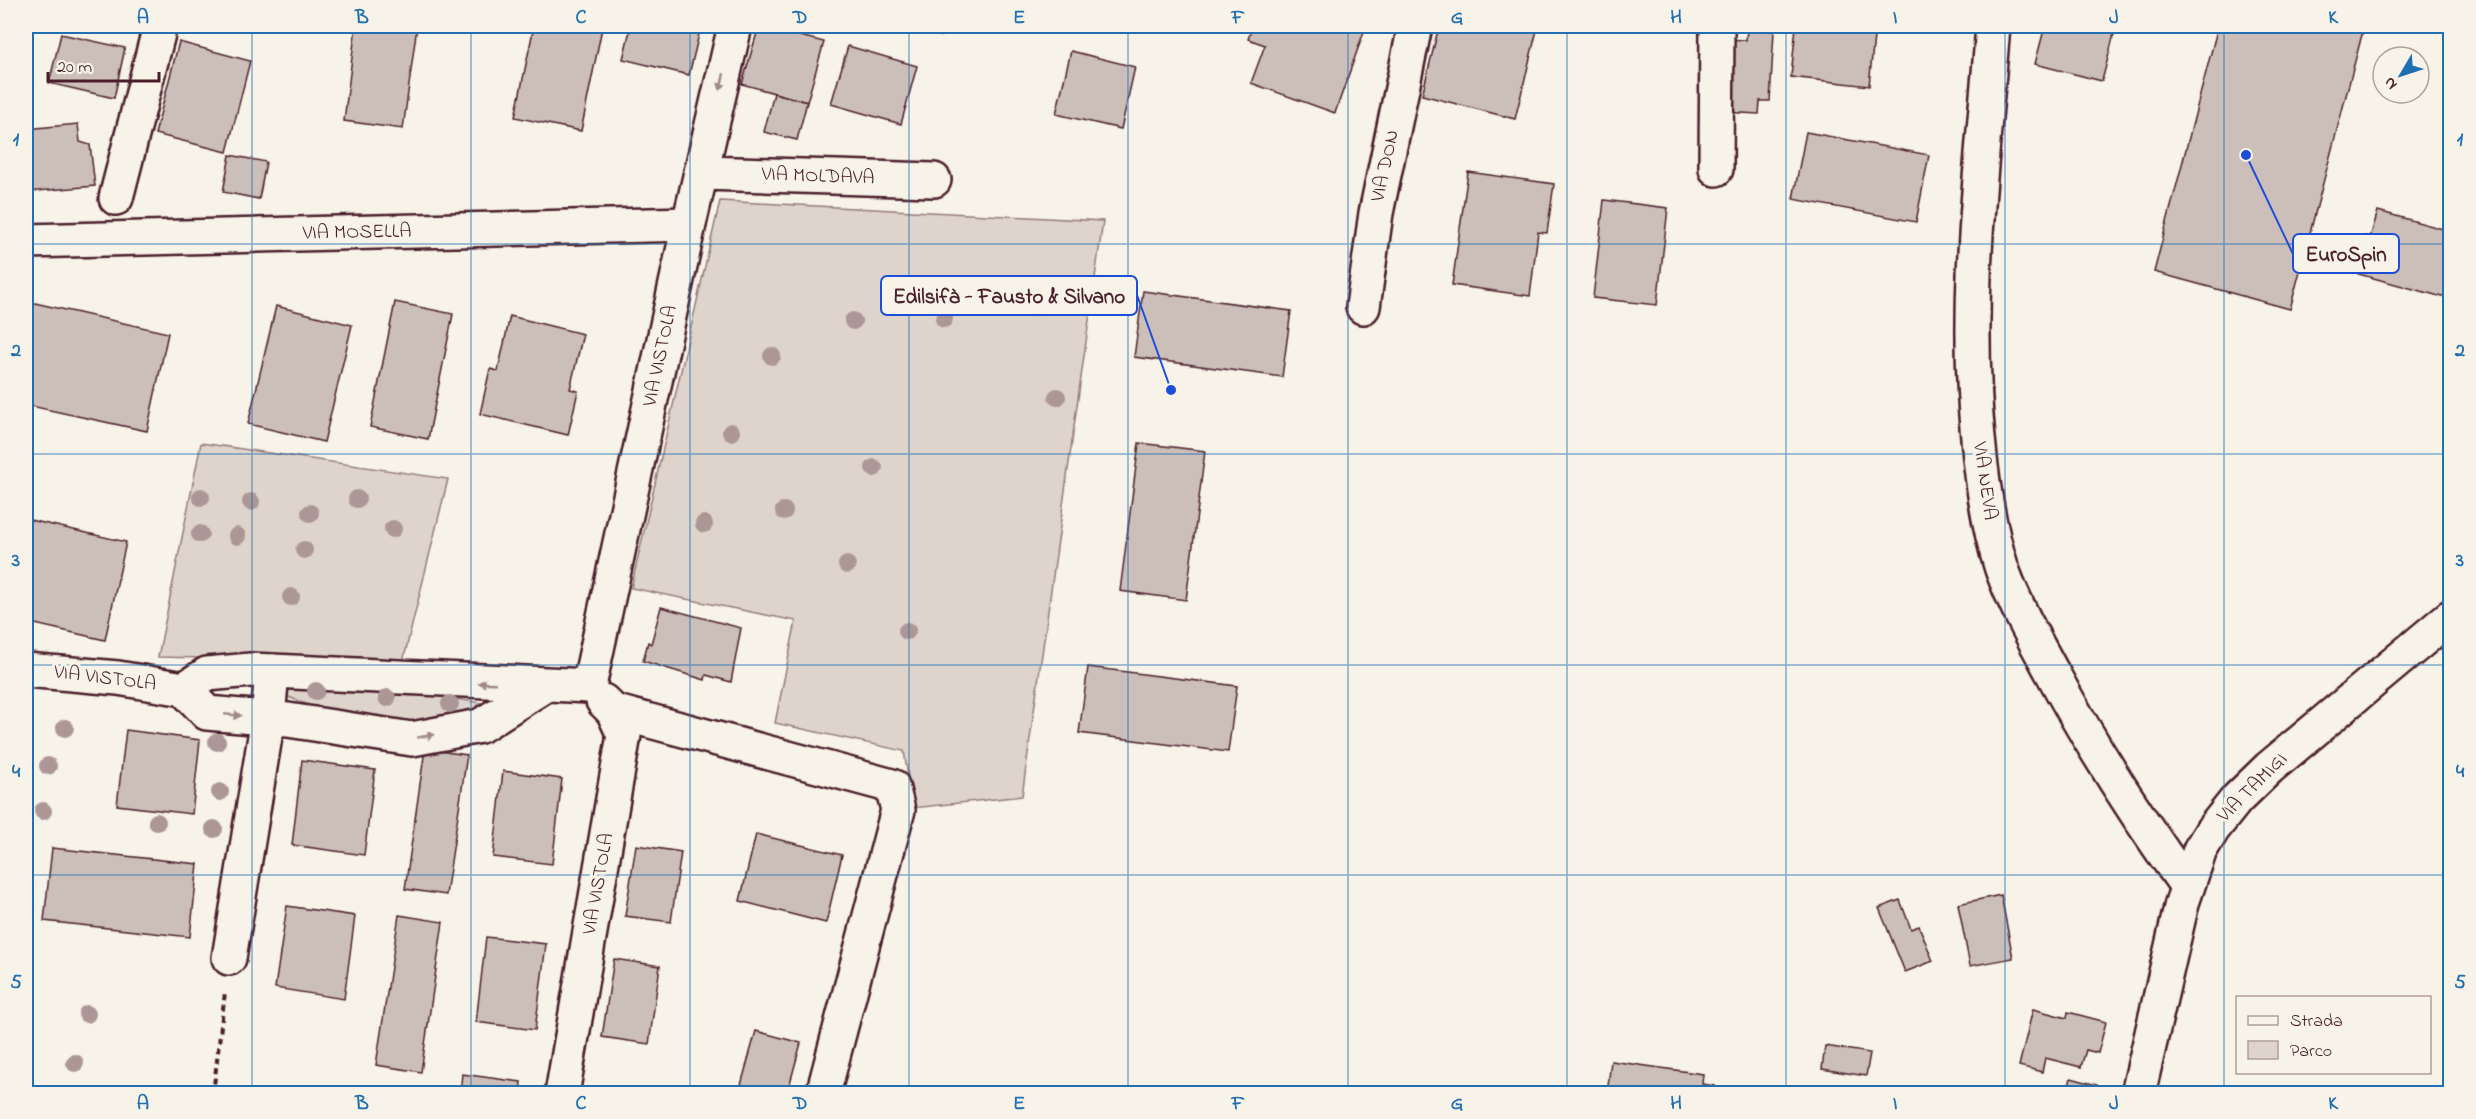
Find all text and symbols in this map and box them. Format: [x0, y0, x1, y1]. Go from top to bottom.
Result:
text: A [137, 4, 149, 33]
text: B [354, 4, 369, 33]
text: C [576, 4, 587, 33]
text: D [792, 4, 807, 33]
text: E [1013, 4, 1025, 33]
text: F [1231, 4, 1245, 33]
text: G [1451, 4, 1464, 33]
text: H [1670, 4, 1682, 33]
text: I [1893, 4, 1898, 33]
text: J [2109, 4, 2119, 33]
text: K [2328, 4, 2339, 33]
scale bar [48, 45, 159, 83]
north arrow [2371, 45, 2431, 105]
text: 20 m [57, 55, 92, 81]
text: N [2378, 71, 2404, 95]
one-way arrow [717, 73, 726, 92]
text: 1 [13, 126, 20, 155]
text: 1 [2457, 126, 2464, 155]
street label: VIA DON [1364, 127, 1408, 206]
street label: VIA MOLDAVA [760, 161, 875, 193]
street label: VIA MOSELLA [301, 218, 412, 248]
callout: EuroSpin [2293, 234, 2399, 273]
text: EuroSpin [2305, 241, 2387, 271]
callout: Edilsifà - Fausto & Silvano [881, 276, 1137, 315]
text: Edilsifà - Fausto & Silvano [893, 283, 1125, 313]
street label: VIA VISTOLA [636, 303, 686, 410]
text: 2 [10, 337, 21, 366]
text: 2 [2454, 337, 2465, 366]
street label: VIA NEVA [1964, 439, 2004, 522]
text: 3 [11, 547, 20, 576]
text: 3 [2455, 547, 2464, 576]
street label: VIA VISTOLA [51, 658, 158, 700]
one-way arrow [477, 678, 496, 688]
one-way arrow [223, 710, 242, 720]
one-way arrow [417, 731, 436, 740]
street label: VIA TAMIGI [2210, 746, 2295, 831]
text: 4 [12, 758, 21, 787]
text: 4 [2456, 758, 2465, 787]
street label: VIA VISTOLA [576, 831, 622, 938]
text: 5 [10, 969, 22, 998]
text: 5 [2454, 969, 2466, 998]
legend [2236, 996, 2431, 1074]
text: Strada [2290, 1009, 2343, 1035]
text: Parco [2290, 1039, 2332, 1065]
text: A [137, 1090, 149, 1119]
text: B [354, 1090, 369, 1119]
text: C [576, 1090, 587, 1119]
text: D [792, 1090, 807, 1119]
text: E [1013, 1090, 1025, 1119]
text: F [1231, 1090, 1245, 1119]
text: G [1451, 1090, 1464, 1119]
text: H [1670, 1090, 1682, 1119]
text: I [1893, 1090, 1898, 1119]
text: J [2109, 1090, 2119, 1119]
text: K [2328, 1090, 2339, 1119]

